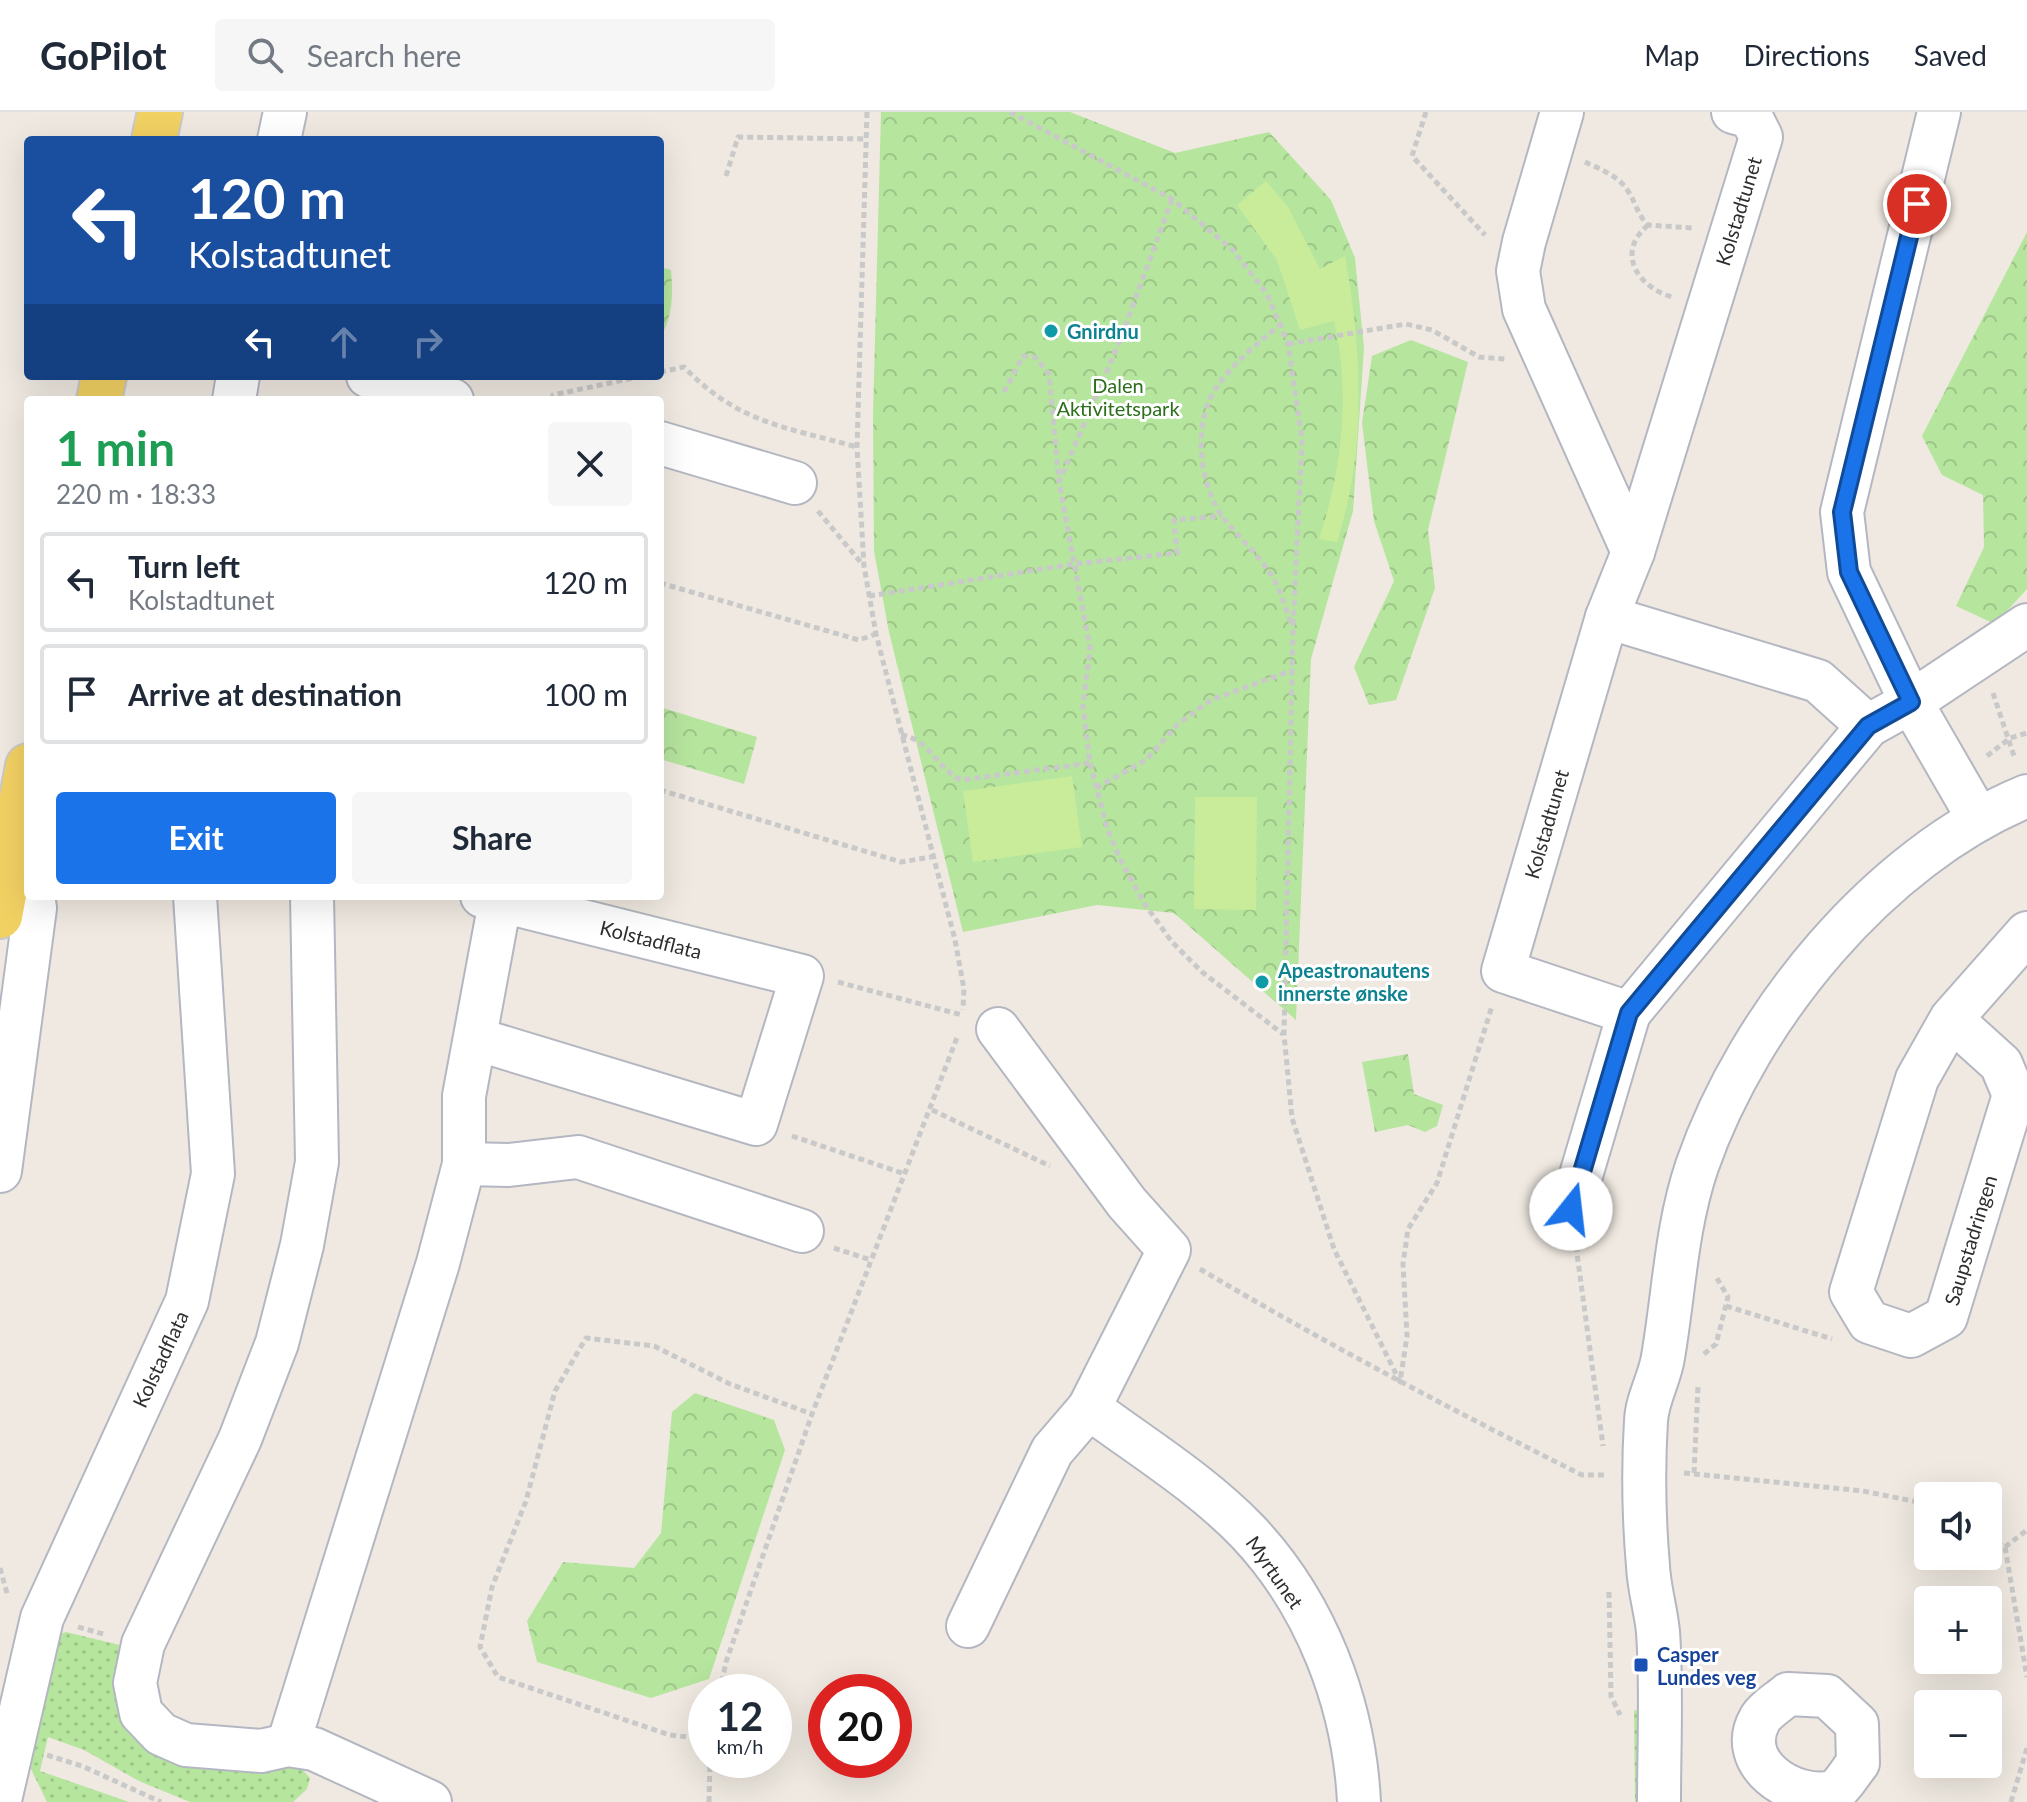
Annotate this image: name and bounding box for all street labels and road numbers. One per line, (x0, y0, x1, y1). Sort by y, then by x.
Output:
street label: Kolstadtunet (1710, 154, 1766, 268)
street label: Kolstadtunet (1519, 767, 1573, 881)
street label: Kolstadflata (598, 915, 704, 963)
street label: Saupstadringen (1939, 1172, 2001, 1308)
street label: Kolstadflata (127, 1307, 193, 1411)
street label: Myrtunet (1241, 1531, 1309, 1613)

